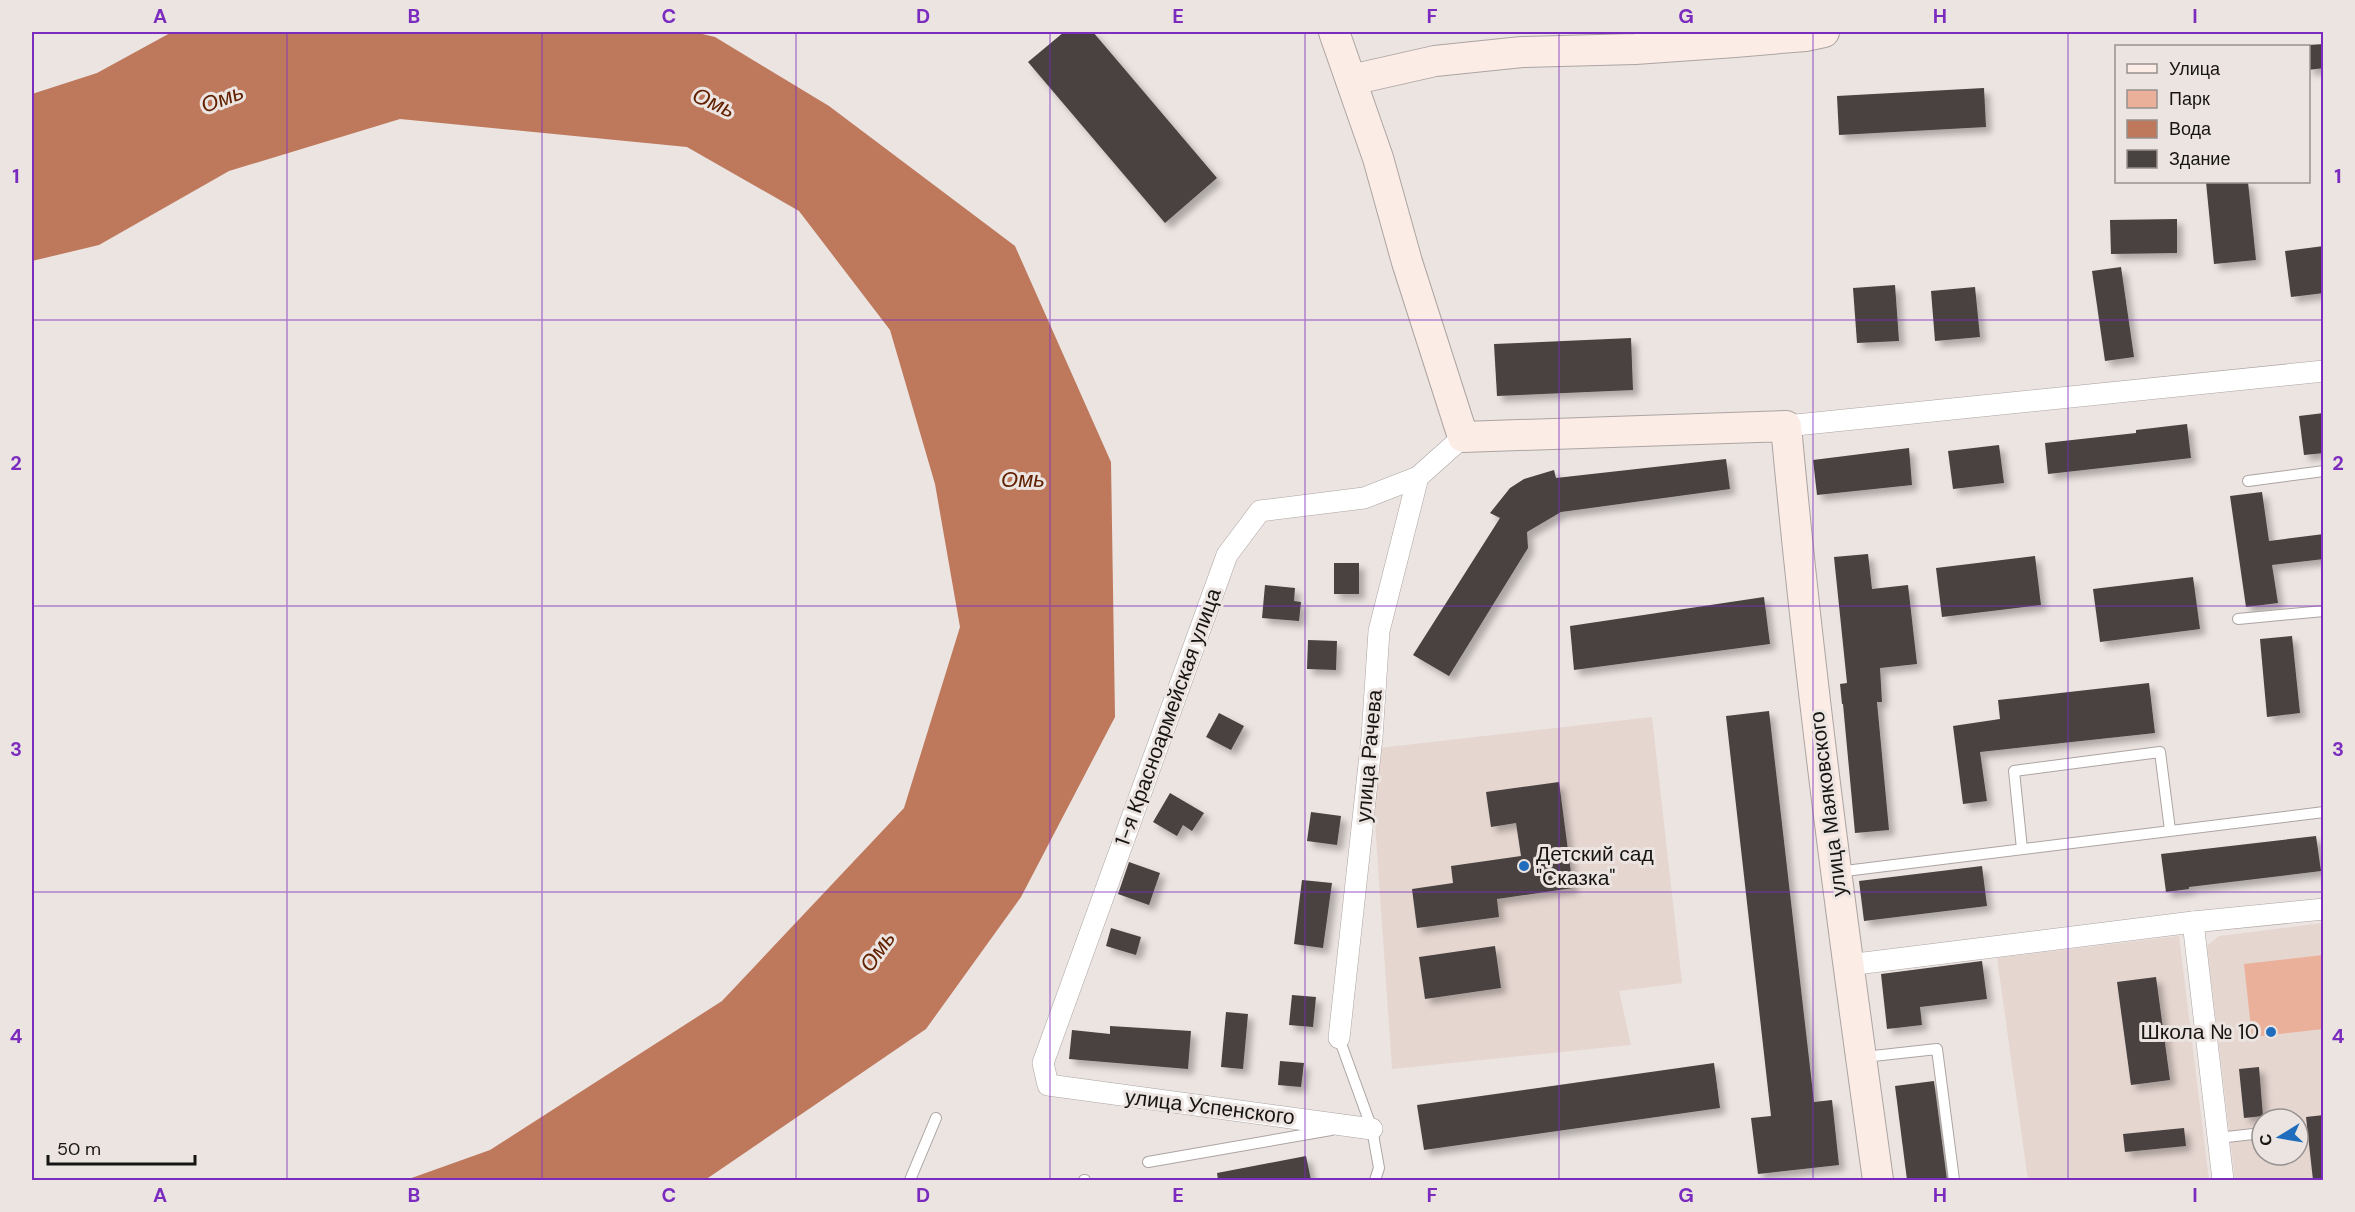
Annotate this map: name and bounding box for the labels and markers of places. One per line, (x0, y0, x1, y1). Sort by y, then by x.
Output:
place label: Детский сад "Сказка" (1536, 840, 1654, 892)
marker: Детский сад "Сказка" (1517, 859, 1531, 873)
place label: Школа № 10 (2141, 1018, 2259, 1046)
marker: Школа № 10 (2264, 1025, 2278, 1039)

